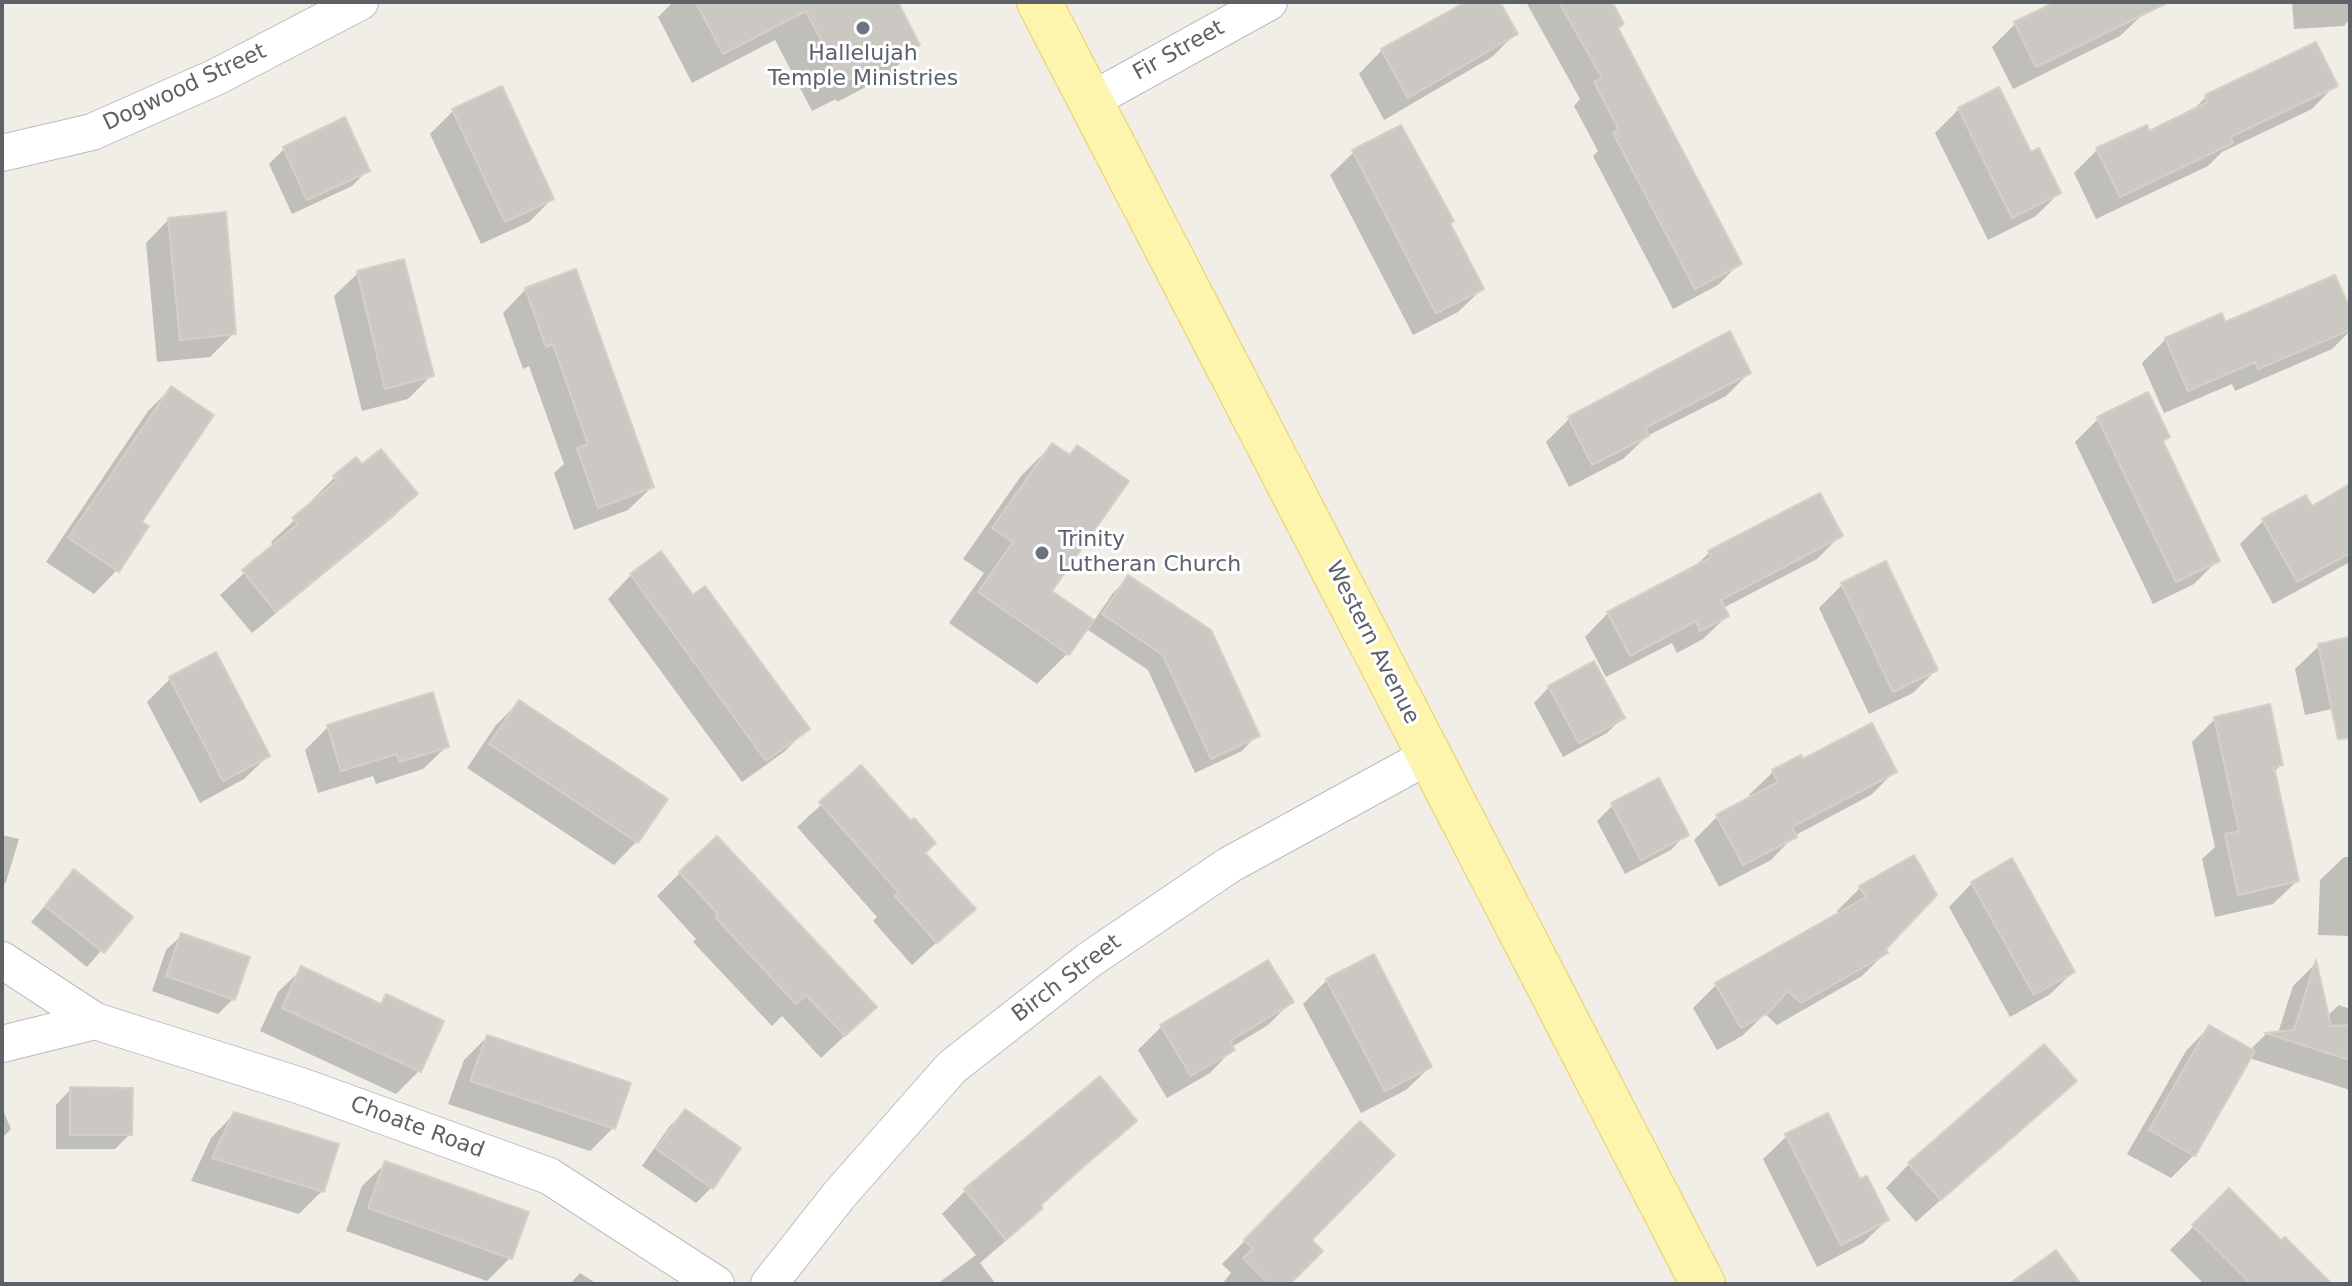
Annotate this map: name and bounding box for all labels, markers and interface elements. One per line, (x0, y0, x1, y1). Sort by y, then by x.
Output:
street label: Fir Street (1129, 15, 1229, 87)
marker: Hallelujah Temple Ministries (854, 19, 872, 37)
street label: Dogwood Street (99, 39, 271, 137)
place label: Hallelujah Temple Ministries (768, 41, 958, 92)
place label: Trinity Lutheran Church (1058, 527, 1241, 578)
marker: Trinity Lutheran Church (1033, 544, 1051, 562)
street label: Western Avenue (1320, 557, 1424, 729)
street label: Birch Street (1007, 929, 1127, 1029)
street label: Choate Road (346, 1092, 488, 1164)

